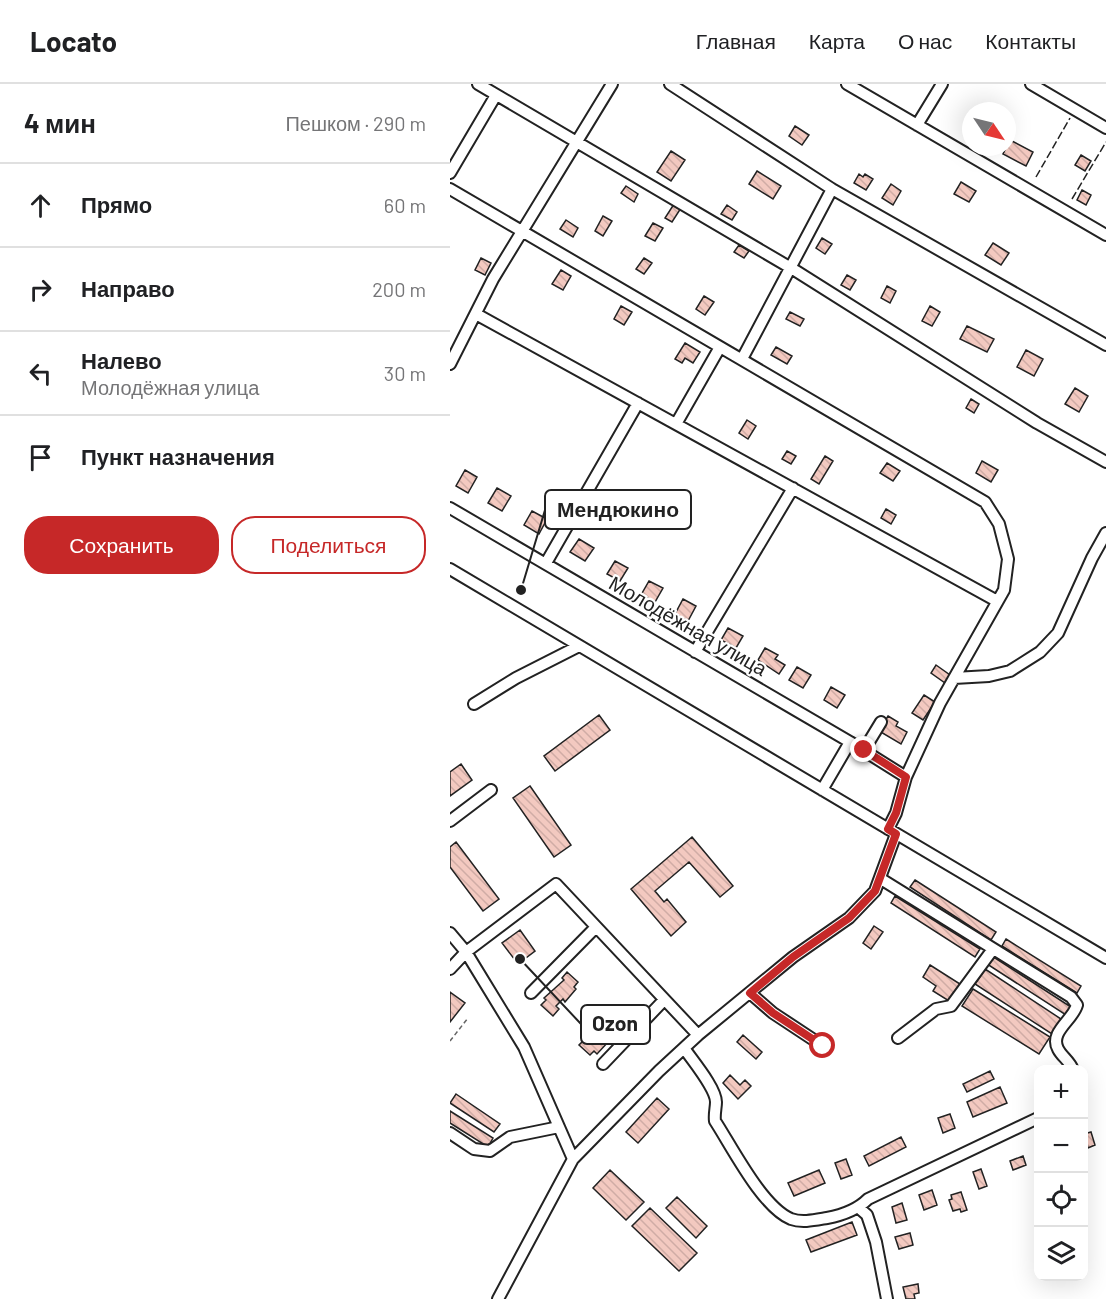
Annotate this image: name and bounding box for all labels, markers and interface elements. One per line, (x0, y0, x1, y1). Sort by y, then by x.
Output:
text: Locato (30, 24, 117, 58)
text: Главная (696, 28, 776, 53)
text: Карта (809, 28, 865, 53)
text: О нас (898, 28, 952, 53)
text: Контакты (985, 28, 1076, 53)
north arrow (962, 102, 1016, 156)
text: 4 мин (24, 107, 96, 138)
text: Пешком · 290 m (285, 111, 426, 135)
icon: ahead (24, 189, 57, 222)
text: Прямо (81, 191, 152, 217)
text: 60 m (384, 193, 426, 217)
icon: right (24, 273, 57, 306)
text: Направо (81, 275, 175, 301)
text: 200 m (372, 277, 426, 301)
text: Налево (81, 347, 162, 373)
icon: left (24, 357, 57, 390)
text: 30 m (384, 361, 426, 385)
text: Молодёжная улица (81, 375, 259, 399)
icon: arrive (24, 441, 57, 474)
text: Пункт назначения (81, 443, 275, 469)
callout: Мендюкино (545, 490, 691, 529)
text: Мендюкино (557, 496, 679, 521)
button: Сохранить (24, 516, 219, 574)
button: Поделиться (231, 516, 426, 574)
street label: Молодёжная улица (605, 570, 772, 681)
route end (850, 736, 876, 762)
callout: Ozon (581, 1005, 650, 1044)
text: Ozon (592, 1010, 638, 1035)
route start (809, 1032, 835, 1058)
map controls (1034, 1065, 1088, 1281)
button: + (1034, 1065, 1088, 1119)
button: − (1034, 1119, 1088, 1173)
button: locate (1034, 1173, 1088, 1227)
button: layers (1034, 1227, 1088, 1281)

